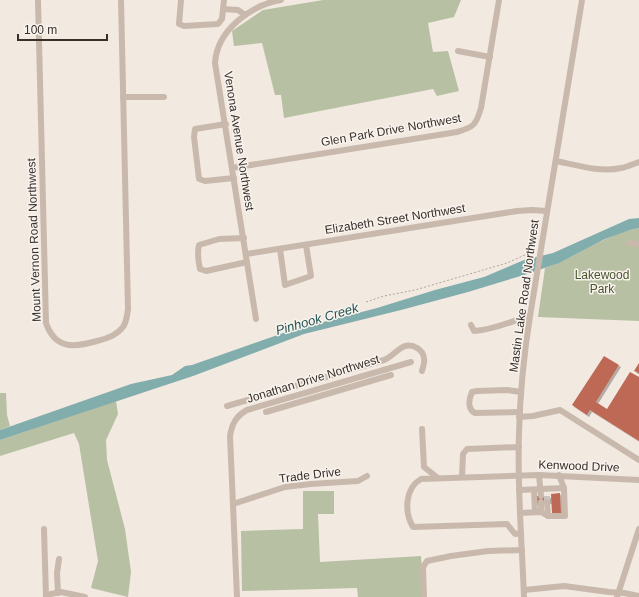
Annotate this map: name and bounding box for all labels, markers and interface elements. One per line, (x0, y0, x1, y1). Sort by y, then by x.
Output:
scale bar (18, 16, 107, 42)
text: 100 m (24, 23, 57, 37)
street label: Venona Avenue Northwest (221, 70, 257, 212)
street label: Glen Park Drive Northwest (320, 111, 463, 149)
street label: Mount Vernon Road Northwest (24, 157, 44, 322)
street label: Elizabeth Street Northwest (324, 201, 467, 237)
street label: Mastin Lake Road Northwest (506, 218, 542, 373)
park label: Lakewood Park (575, 268, 629, 296)
water label: Pinhook Creek (274, 300, 361, 338)
street label: Jonathan Drive Northwest (245, 352, 382, 406)
street label: Kenwood Drive (538, 458, 620, 474)
street label: Trade Drive (278, 464, 342, 486)

